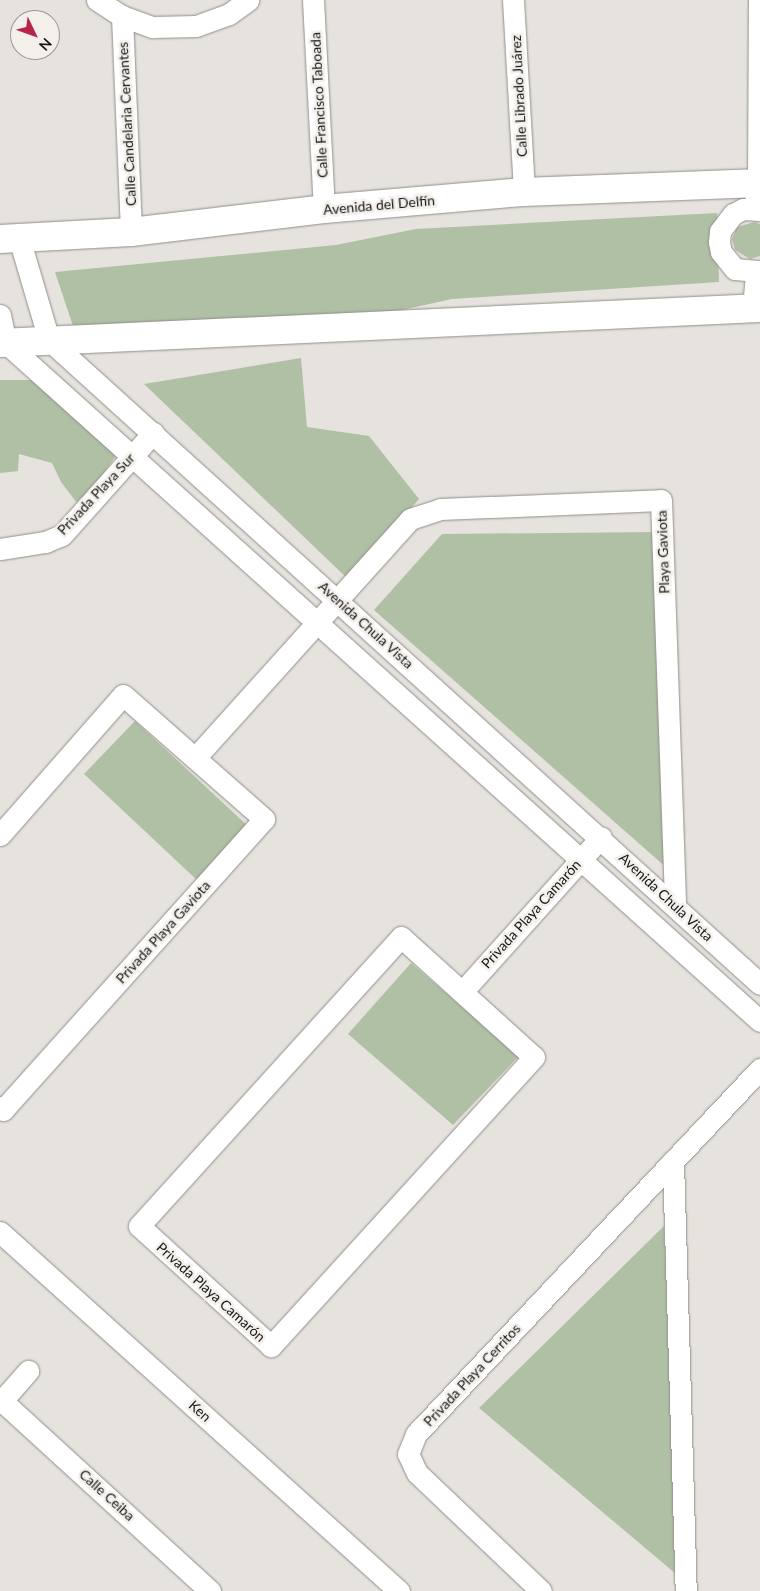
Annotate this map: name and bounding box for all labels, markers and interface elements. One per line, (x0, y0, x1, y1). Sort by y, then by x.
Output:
north arrow (10, 10, 60, 60)
street label: Calle Francisco Taboada (307, 32, 331, 178)
street label: Calle Librado Juárez (507, 34, 531, 158)
text: N (36, 35, 56, 54)
street label: Calle Candelaria Cervantes (114, 41, 140, 207)
street label: Avenida del Delfín (322, 192, 436, 218)
street label: Privada Playa Sur (54, 450, 138, 538)
street label: Playa Gaviota (653, 510, 673, 594)
street label: Avenida Chula Vista (315, 578, 417, 672)
street label: Avenida Chula Vista (615, 849, 717, 945)
street label: Privada Playa Camarón (478, 856, 584, 972)
street label: Privada Playa Gaviota (112, 877, 214, 987)
street label: Privada Playa Camarón (153, 1239, 269, 1345)
street label: Privada Playa Cerritos (420, 1320, 524, 1430)
street label: Ken (185, 1397, 215, 1425)
street label: Calle Ceiba (76, 1466, 138, 1524)

